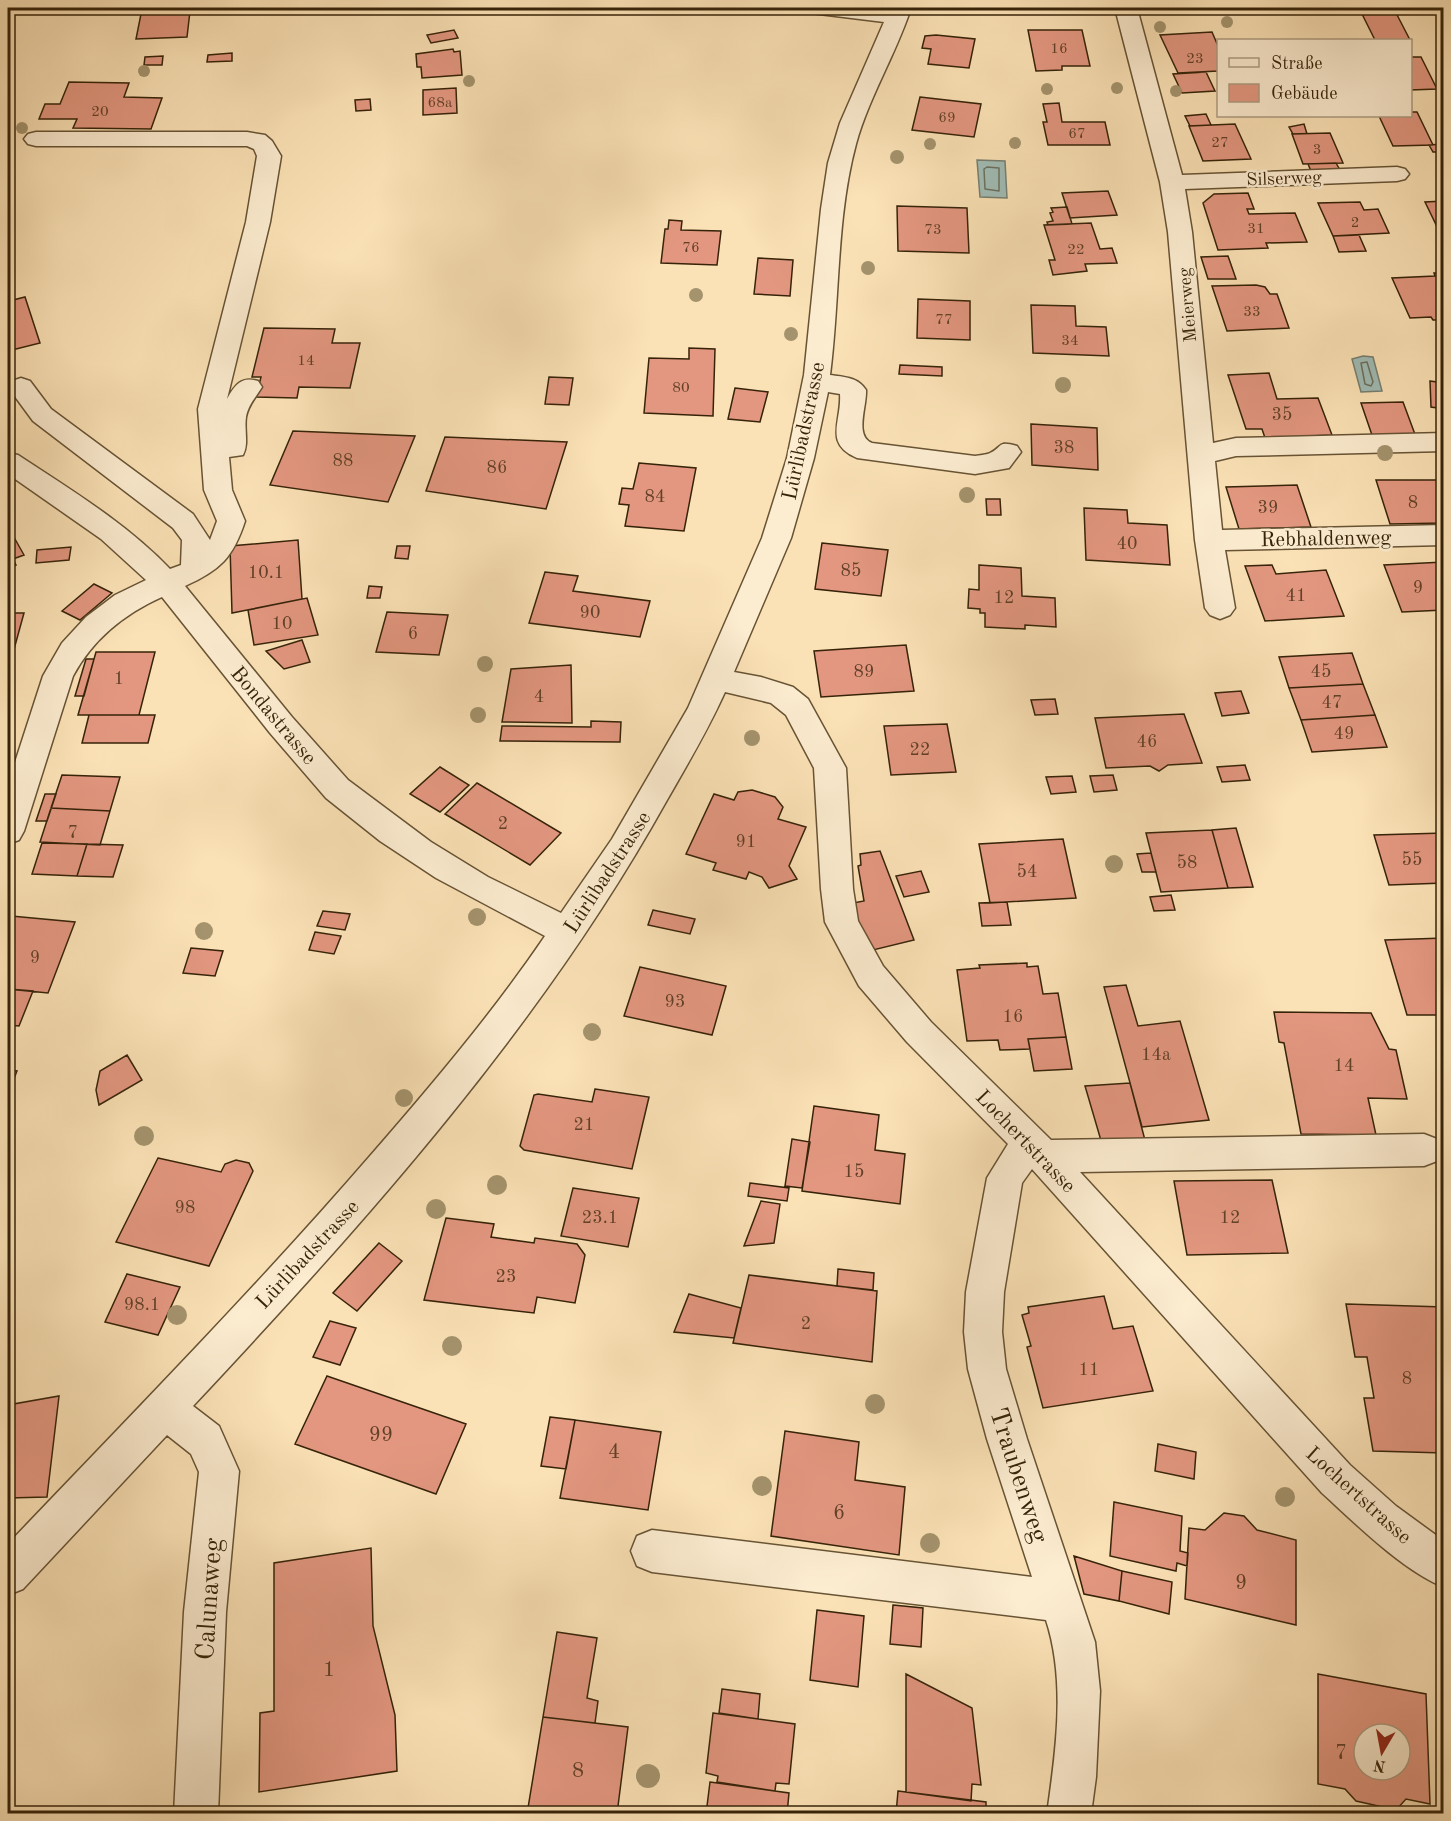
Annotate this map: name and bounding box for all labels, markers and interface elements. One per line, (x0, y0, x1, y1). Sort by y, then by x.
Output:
legend (1217, 39, 1412, 117)
house number: 16 (1050, 42, 1068, 57)
house number: 23 (1186, 52, 1204, 67)
text: Straße (1271, 55, 1322, 73)
text: Gebäude (1271, 85, 1338, 103)
house number: 68a (428, 96, 453, 111)
house number: 20 (91, 105, 109, 120)
house number: 69 (938, 111, 956, 126)
house number: 67 (1068, 127, 1086, 142)
house number: 27 (1211, 136, 1229, 151)
house number: 3 (1313, 143, 1321, 158)
street label: Silserweg (1246, 169, 1322, 189)
house number: 2 (1351, 216, 1359, 231)
house number: 31 (1247, 222, 1265, 237)
house number: 73 (924, 223, 942, 238)
house number: 76 (682, 241, 700, 256)
house number: 22 (1067, 243, 1085, 258)
street label: Meierweg (1176, 267, 1200, 343)
house number: 33 (1243, 305, 1261, 320)
house number: 77 (935, 313, 953, 328)
house number: 34 (1061, 334, 1079, 349)
house number: 14 (297, 354, 315, 369)
street label: Lürlibadstrasse (780, 360, 829, 502)
house number: 80 (672, 381, 690, 396)
house number: 35 (1272, 406, 1292, 424)
house number: 38 (1054, 439, 1074, 457)
house number: 88 (333, 452, 353, 470)
house number: 86 (487, 459, 507, 477)
house number: 84 (645, 488, 665, 506)
house number: 8 (1408, 494, 1418, 512)
house number: 39 (1258, 499, 1278, 517)
street label: Rebhaldenweg (1260, 528, 1392, 551)
house number: 40 (1117, 535, 1137, 553)
house number: 85 (841, 562, 861, 580)
house number: 10.1 (248, 564, 284, 582)
house number: 9 (1413, 579, 1423, 597)
house number: 41 (1286, 587, 1306, 605)
house number: 12 (994, 589, 1014, 607)
house number: 90 (580, 604, 600, 622)
house number: 10 (272, 615, 292, 633)
house number: 6 (408, 625, 418, 643)
street label: Bondastrasse (226, 663, 320, 769)
house number: 89 (854, 663, 874, 681)
house number: 45 (1311, 663, 1331, 681)
house number: 1 (114, 670, 124, 688)
house number: 4 (534, 688, 544, 706)
house number: 47 (1322, 694, 1342, 712)
house number: 49 (1334, 725, 1354, 743)
house number: 46 (1137, 733, 1157, 751)
house number: 22 (910, 741, 930, 759)
street label: Lürlibadstrasse (561, 808, 655, 938)
house number: 2 (498, 815, 508, 833)
house number: 7 (68, 824, 78, 842)
house number: 91 (736, 833, 756, 851)
house number: 55 (1402, 851, 1422, 869)
house number: 58 (1177, 854, 1197, 872)
house number: 54 (1017, 863, 1037, 881)
house number: 9 (30, 949, 40, 967)
house number: 93 (665, 993, 685, 1011)
house number: 16 (1003, 1008, 1023, 1026)
house number: 14a (1141, 1046, 1171, 1064)
house number: 14 (1334, 1057, 1354, 1075)
street label: Lochertstrasse (971, 1087, 1079, 1198)
house number: 21 (574, 1116, 594, 1134)
house number: 15 (844, 1163, 864, 1181)
street label: Lürlibadstrasse (252, 1196, 364, 1314)
house number: 98 (175, 1199, 195, 1217)
house number: 23.1 (582, 1209, 618, 1227)
house number: 12 (1220, 1209, 1240, 1227)
house number: 23 (496, 1268, 516, 1286)
house number: 98.1 (124, 1296, 160, 1314)
house number: 2 (801, 1315, 811, 1333)
house number: 11 (1079, 1361, 1099, 1379)
house number: 8 (1402, 1370, 1412, 1388)
street label: Traubenweg (984, 1405, 1052, 1546)
house number: 99 (369, 1425, 393, 1446)
house number: 4 (608, 1442, 620, 1463)
street label: Lochertstrasse (1301, 1443, 1415, 1549)
house number: 6 (833, 1503, 845, 1524)
street label: Calunaweg (193, 1537, 227, 1661)
house number: 9 (1235, 1573, 1247, 1594)
house number: 1 (323, 1660, 335, 1681)
north arrow (1352, 1722, 1412, 1782)
house number: 7 (1335, 1743, 1347, 1764)
text: N (1372, 1756, 1387, 1774)
house number: 8 (572, 1761, 584, 1782)

